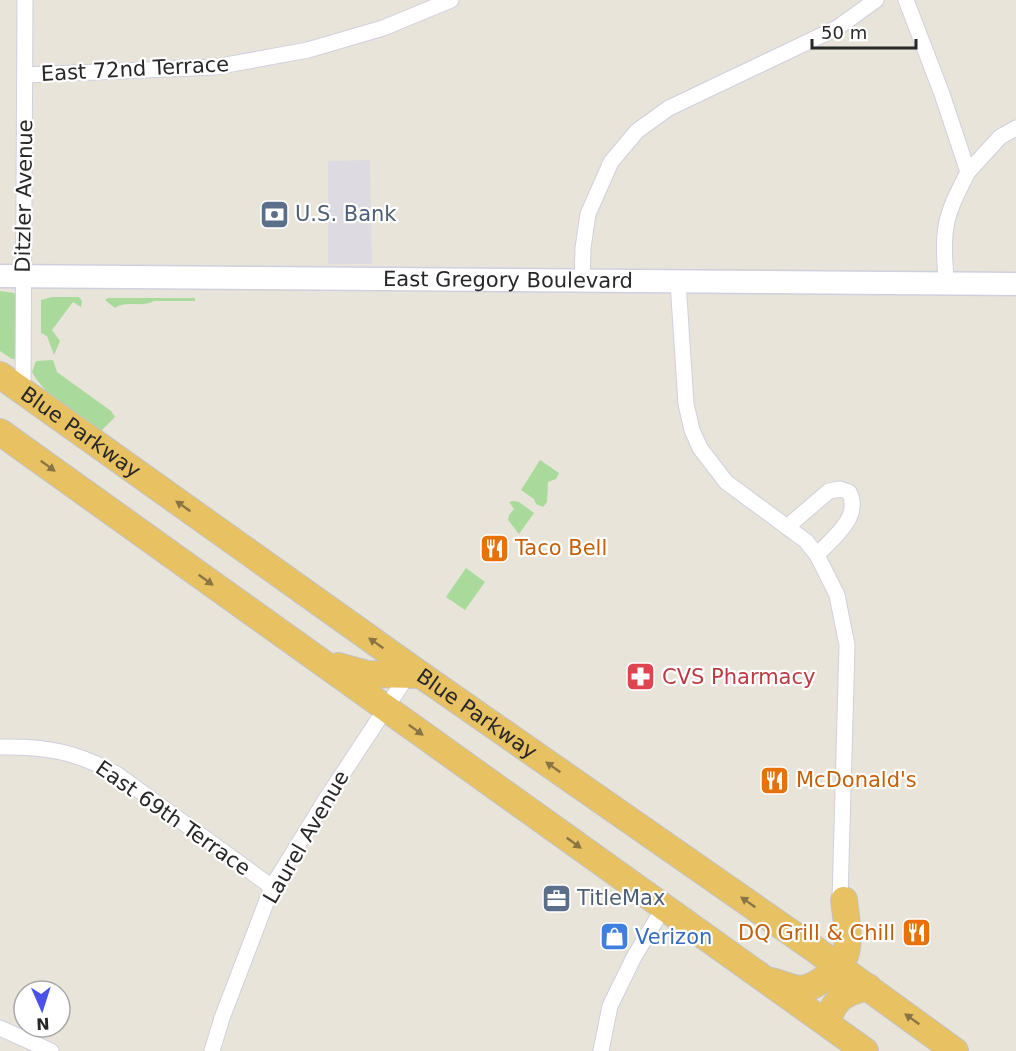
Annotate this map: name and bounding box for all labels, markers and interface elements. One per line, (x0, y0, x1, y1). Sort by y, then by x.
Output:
scale bar (812, 12, 916, 50)
text: 50 m (821, 22, 867, 43)
street label: East 72nd Terrace (40, 52, 230, 86)
street label: Ditzler Avenue (11, 119, 37, 273)
bank icon: U.S. Bank (258, 198, 290, 230)
place label: U.S. Bank (295, 202, 397, 226)
street label: East Gregory Boulevard (383, 267, 633, 293)
street label: Blue Parkway (16, 382, 145, 483)
one-way arrow (39, 460, 55, 472)
one-way arrow (175, 500, 191, 512)
restaurant icon: Taco Bell (478, 532, 510, 564)
place label: Taco Bell (514, 536, 607, 560)
one-way arrow (199, 573, 214, 585)
one-way arrow (368, 638, 384, 649)
pharmacy icon: CVS Pharmacy (625, 661, 657, 693)
street label: Blue Parkway (412, 664, 542, 764)
place label: CVS Pharmacy (662, 665, 815, 689)
one-way arrow (408, 723, 423, 735)
street label: East 69th Terrace (91, 756, 255, 880)
one-way arrow (545, 762, 561, 773)
restaurant icon: McDonald's (759, 764, 791, 796)
street label: Laurel Avenue (258, 766, 354, 908)
place label: McDonald's (796, 768, 917, 792)
one-way arrow (566, 837, 582, 849)
office icon: TitleMax (540, 882, 572, 914)
place label: TitleMax (576, 886, 665, 910)
one-way arrow (740, 896, 756, 908)
restaurant icon: DQ Grill & Chill (900, 917, 932, 949)
shop icon: Verizon (598, 921, 630, 953)
place label: DQ Grill & Chill (738, 921, 895, 945)
place label: Verizon (635, 925, 712, 949)
north arrow (12, 979, 72, 1039)
one-way arrow (904, 1013, 920, 1025)
text: N (36, 1014, 50, 1033)

